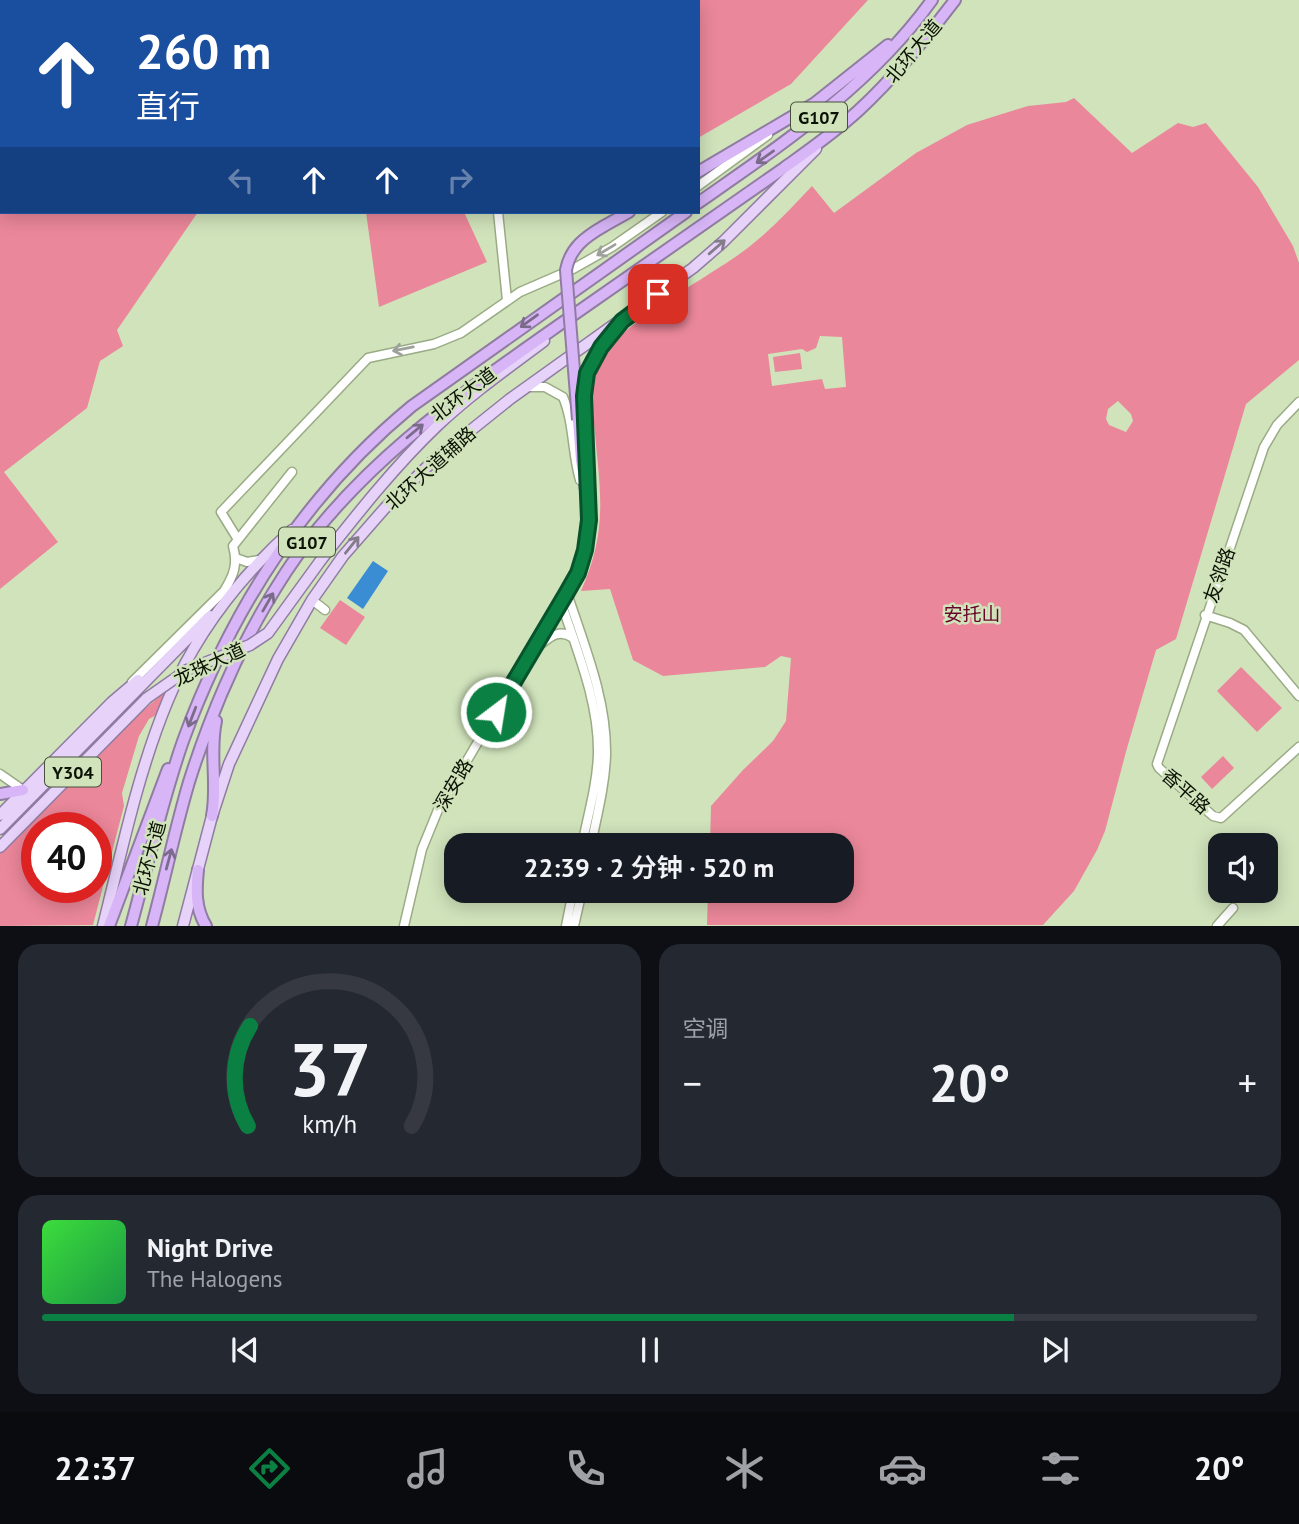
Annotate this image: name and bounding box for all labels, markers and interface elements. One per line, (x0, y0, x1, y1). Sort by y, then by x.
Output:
street label: 北环大道 (879, 14, 947, 88)
text: 260 m (136, 19, 271, 83)
icon: ahead (21, 28, 112, 119)
text: 直行 (136, 85, 200, 127)
road number: G107 (791, 103, 847, 132)
one-way arrow (756, 149, 775, 164)
icon: left (222, 161, 260, 199)
icon: ahead (295, 161, 333, 199)
icon: ahead (368, 161, 406, 199)
icon: right (441, 161, 479, 199)
one-way arrow (708, 239, 726, 255)
one-way arrow (596, 244, 616, 258)
pin (628, 264, 688, 324)
icon: arrive (639, 275, 677, 313)
one-way arrow (520, 314, 539, 328)
one-way arrow (392, 343, 415, 357)
street label: 北环大道 (425, 362, 501, 426)
street label: 北环大道辅路 (380, 421, 480, 515)
one-way arrow (406, 423, 424, 438)
road number: G107 (279, 528, 335, 556)
one-way arrow (344, 537, 360, 555)
street label: 友邻路 (1198, 544, 1240, 606)
one-way arrow (261, 593, 275, 613)
park label: 安托山 (943, 602, 1001, 626)
street label: 龙珠大道 (169, 637, 249, 691)
position arrow (459, 675, 533, 749)
one-way arrow (185, 706, 198, 728)
street label: 深安路 (428, 754, 478, 816)
road number: Y304 (45, 758, 101, 786)
street label: 香平路 (1157, 763, 1215, 819)
speed limit sign: 40 (21, 812, 112, 903)
street label: 北环大道 (128, 818, 170, 898)
map controls (1208, 833, 1278, 903)
button: sound (1208, 833, 1278, 903)
one-way arrow (163, 849, 176, 871)
text: 22:39 · 2 分钟 · 520 m (524, 851, 774, 884)
text: 空调 (683, 1014, 729, 1043)
text: 37 (288, 1023, 371, 1117)
text: 20° (929, 1049, 1011, 1116)
text: − (683, 1058, 702, 1107)
text: + (1238, 1058, 1257, 1107)
text: km/h (302, 1108, 357, 1140)
text: Night Drive (147, 1231, 273, 1264)
text: The Halogens (147, 1264, 282, 1293)
icon: previous (226, 1331, 264, 1369)
icon: pause (631, 1331, 669, 1369)
icon: next (1036, 1331, 1074, 1369)
icon: directions (245, 1444, 294, 1493)
icon: music (403, 1444, 452, 1493)
icon: phone (561, 1444, 610, 1493)
icon: climate (720, 1444, 769, 1493)
icon: car (878, 1444, 927, 1493)
icon: filters (1036, 1444, 1085, 1493)
text: 22:37 (55, 1447, 136, 1489)
text: 20° (1194, 1447, 1244, 1489)

